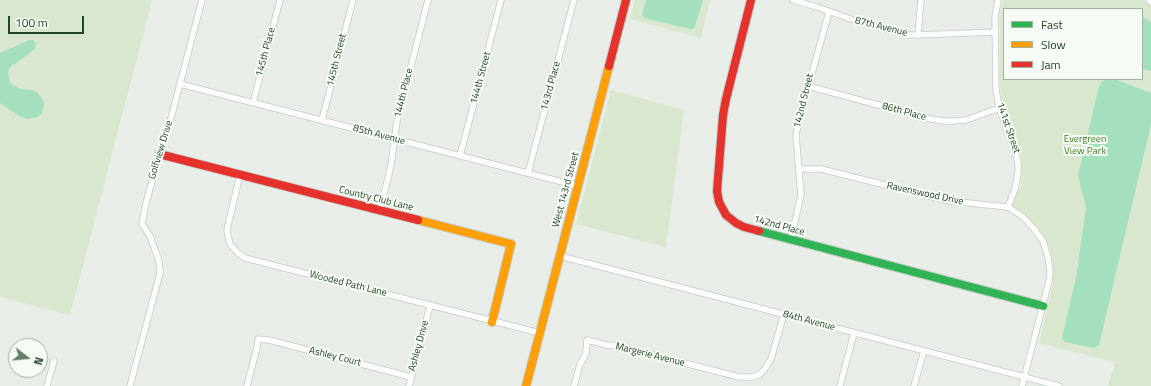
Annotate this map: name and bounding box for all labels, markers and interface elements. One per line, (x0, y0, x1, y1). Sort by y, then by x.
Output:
scale bar (10, 8, 86, 34)
legend (1003, 8, 1143, 80)
text: 100 m (15, 13, 48, 32)
street label: 87th Avenue (854, 15, 908, 39)
text: Fast (1041, 15, 1063, 34)
street label: 145th Place (254, 26, 278, 78)
street label: 145th Street (325, 33, 349, 87)
text: Slow (1041, 35, 1066, 54)
street label: 144th Street (468, 51, 494, 105)
text: Jam (1041, 55, 1061, 74)
street label: 143rd Place (539, 60, 563, 112)
street label: 144th Place (392, 67, 416, 119)
street label: 142nd Street (791, 73, 817, 129)
street label: 86th Place (881, 100, 927, 124)
street label: 141st Street (994, 101, 1022, 155)
street label: Golfview Drive (146, 119, 176, 181)
street label: 85th Avenue (352, 122, 406, 148)
park label: Evergreen View Park (1064, 134, 1106, 158)
street label: West 143rd Street (550, 151, 582, 229)
street label: Ravenswood Drive (885, 180, 965, 208)
street label: Country Club Lane (338, 184, 414, 214)
street label: 142nd Place (752, 213, 806, 239)
street label: Wooded Path Lane (308, 269, 388, 299)
street label: 84th Avenue (782, 308, 836, 334)
street label: Ashley Drive (406, 319, 432, 373)
north arrow (8, 338, 48, 378)
street label: Margerie Avenue (614, 341, 686, 369)
street label: Ashley Court (308, 345, 362, 369)
text: N (30, 355, 47, 367)

